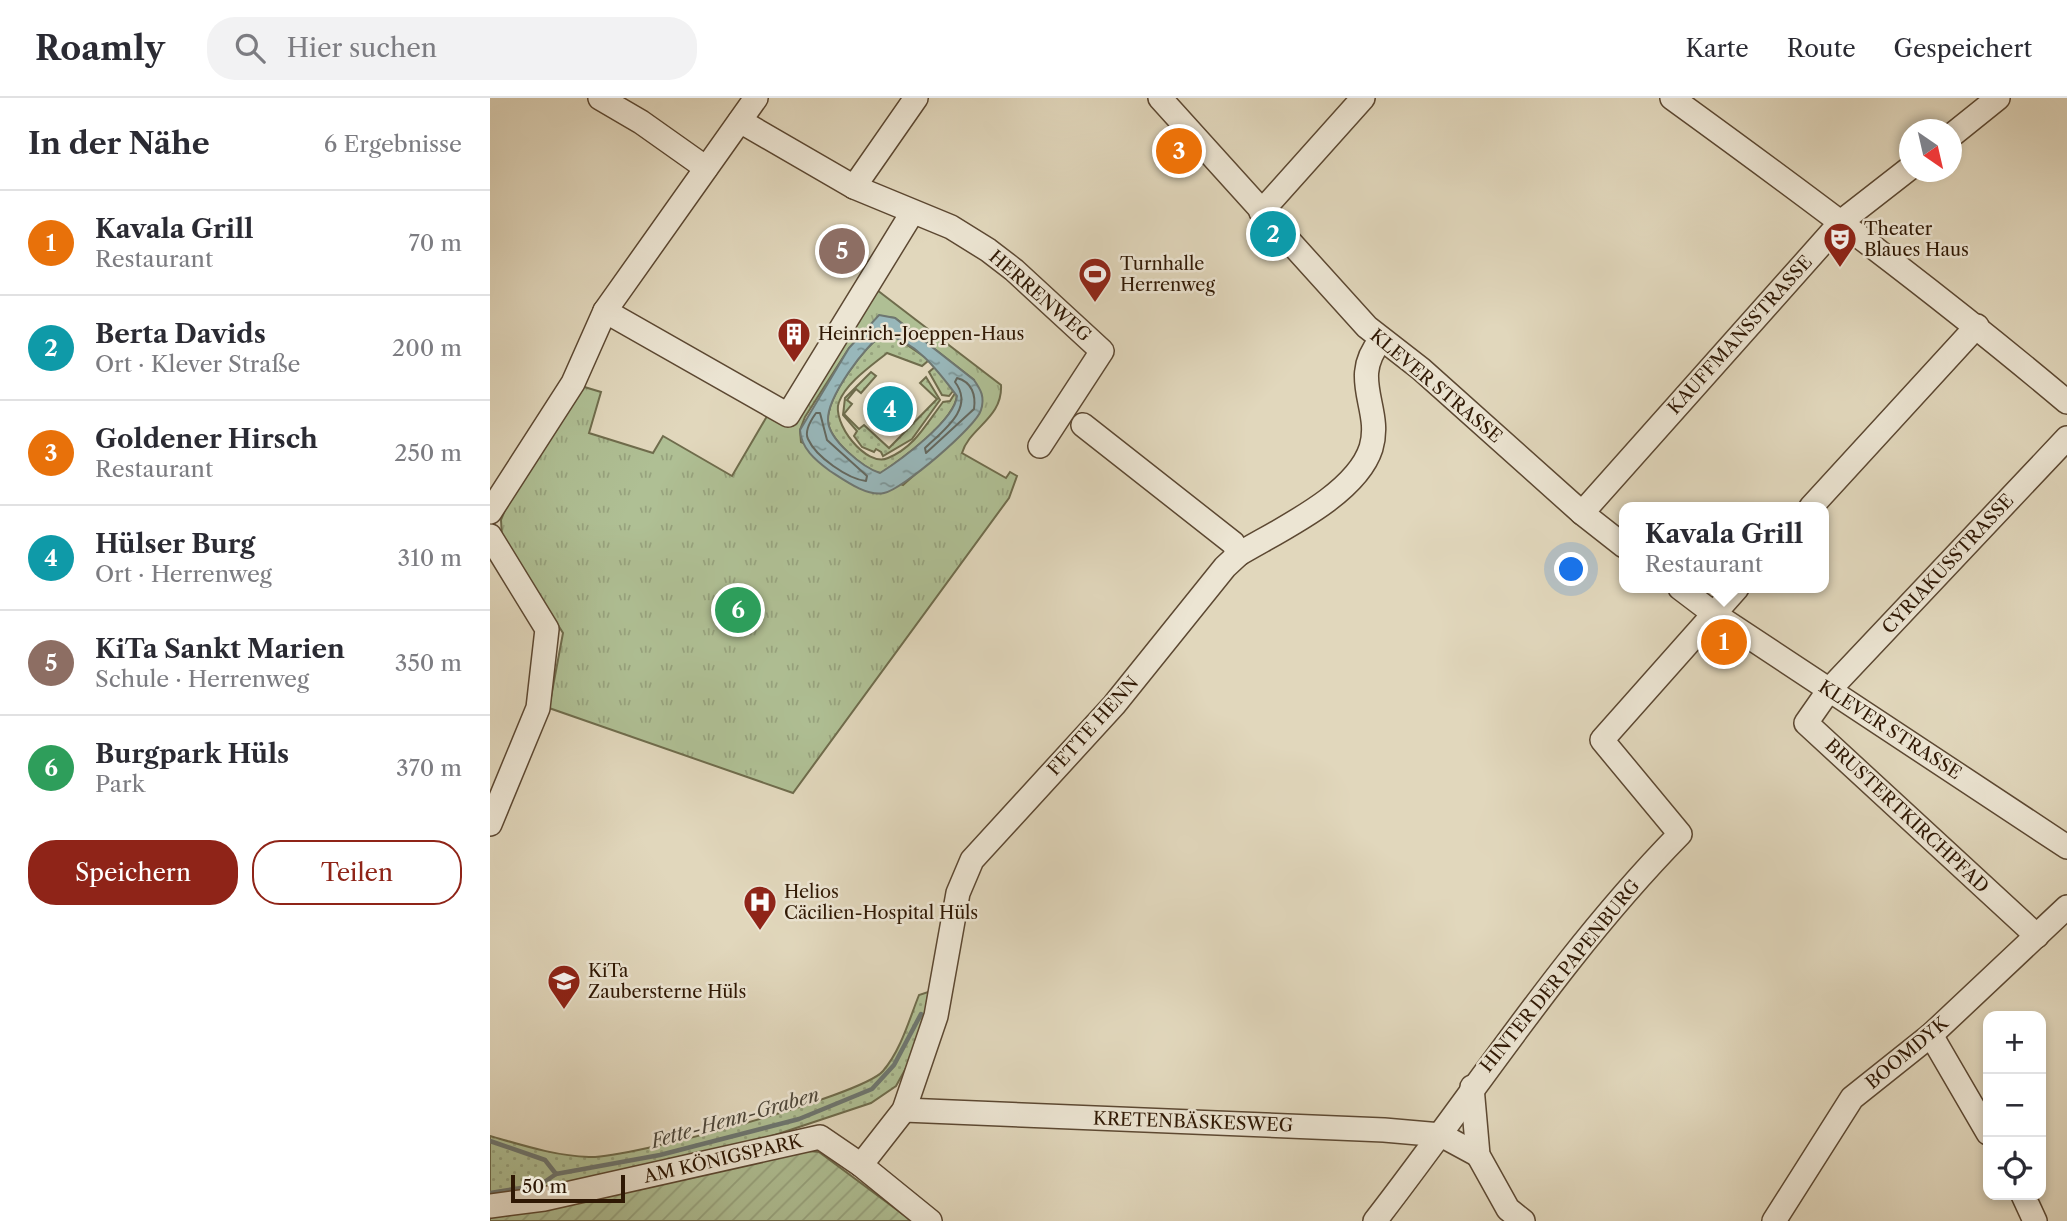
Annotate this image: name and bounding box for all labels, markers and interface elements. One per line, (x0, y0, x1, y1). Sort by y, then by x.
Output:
search box (207, 17, 697, 80)
text: Roamly (35, 28, 165, 69)
icon: search (231, 29, 269, 67)
text: Hier suchen (287, 32, 437, 64)
text: Karte (1685, 34, 1749, 63)
text: Route (1787, 34, 1856, 63)
text: Gespeichert (1894, 34, 2032, 63)
north arrow (1899, 119, 1962, 182)
text: In der Nähe (28, 125, 210, 162)
pin: 3 (1156, 125, 1202, 177)
text: 6 Ergebnisse (324, 130, 462, 158)
pin: 2 (1250, 208, 1296, 260)
text: Kavala Grill (95, 213, 253, 245)
place label: Theater Blaues Haus (1864, 218, 1969, 261)
theatre icon: Theater Blaues Haus (1821, 220, 1859, 269)
pin: 5 (819, 225, 865, 277)
text: 1 (46, 229, 56, 257)
text: 70 m (409, 229, 462, 257)
text: Restaurant (95, 245, 213, 273)
street label: HERRENWEG (984, 246, 1096, 347)
street label: KAUFFMANSSTRASSE (1663, 251, 1817, 419)
place label: Turnhalle Herrenweg (1120, 253, 1215, 296)
sports icon: Turnhalle Herrenweg (1076, 255, 1114, 304)
building icon: Heinrich-Joeppen-Haus (775, 315, 813, 364)
text: Berta Davids (95, 318, 266, 350)
place label: Heinrich-Joeppen-Haus (818, 323, 1024, 345)
street label: KLEVER STRASSE (1366, 324, 1506, 448)
text: 2 (44, 334, 58, 362)
text: 200 m (392, 334, 462, 362)
text: Ort · Klever Straße (95, 350, 300, 378)
pin: 4 (867, 383, 913, 435)
text: Goldener Hirsch (95, 423, 318, 455)
text: 3 (45, 439, 58, 467)
text: 250 m (394, 439, 462, 467)
text: Restaurant (95, 455, 213, 483)
street label: CYRIAKUSSTRASSE (1878, 490, 2018, 638)
popup (1619, 502, 1829, 593)
text: Kavala Grill (1645, 518, 1803, 550)
text: Hülser Burg (95, 528, 255, 560)
text: 4 (44, 544, 58, 572)
text: 310 m (398, 544, 462, 572)
text: Restaurant (1645, 550, 1763, 578)
your location (1554, 552, 1588, 586)
text: Ort · Herrenweg (95, 560, 272, 588)
pin: 6 (715, 584, 761, 636)
pin: 1 (1701, 616, 1747, 668)
text: KiTa Sankt Marien (95, 633, 345, 665)
text: 5 (45, 649, 57, 677)
text: 350 m (395, 649, 462, 677)
text: Schule · Herrenweg (95, 665, 309, 693)
street label: FETTE HENN (1043, 672, 1143, 780)
street label: KLEVER STRASSE (1815, 676, 1965, 784)
street label: BRUSTERTKIRCHPFAD (1821, 734, 1993, 898)
text: Burgpark Hüls (95, 738, 289, 770)
text: 6 (44, 754, 58, 782)
text: 370 m (396, 754, 462, 782)
text: Park (95, 770, 145, 798)
button: Speichern (28, 840, 238, 905)
button: Teilen (252, 840, 462, 905)
street label: HINTER DER PAPENBURG (1476, 875, 1645, 1077)
place label: Helios Cäcilien-Hospital Hüls (784, 881, 978, 924)
hospital icon: Helios Cäcilien-Hospital Hüls (741, 883, 779, 932)
place label: KiTa Zaubersterne Hüls (588, 960, 746, 1003)
school or university icon: KiTa Zaubersterne Hüls (545, 962, 583, 1011)
street label: BOOMDYK (1861, 1011, 1954, 1094)
map controls (1983, 1011, 2046, 1200)
button: + (1983, 1011, 2046, 1074)
button: − (1983, 1074, 2046, 1137)
water label: Fette-Henn-Graben (646, 1083, 822, 1154)
street label: KRETENBÄSKESWEG (1092, 1107, 1294, 1137)
street label: AM KÖNIGSPARK (640, 1129, 805, 1188)
button: locate (1983, 1137, 2046, 1200)
scale bar (511, 1172, 625, 1204)
text: 50 m (522, 1175, 567, 1198)

